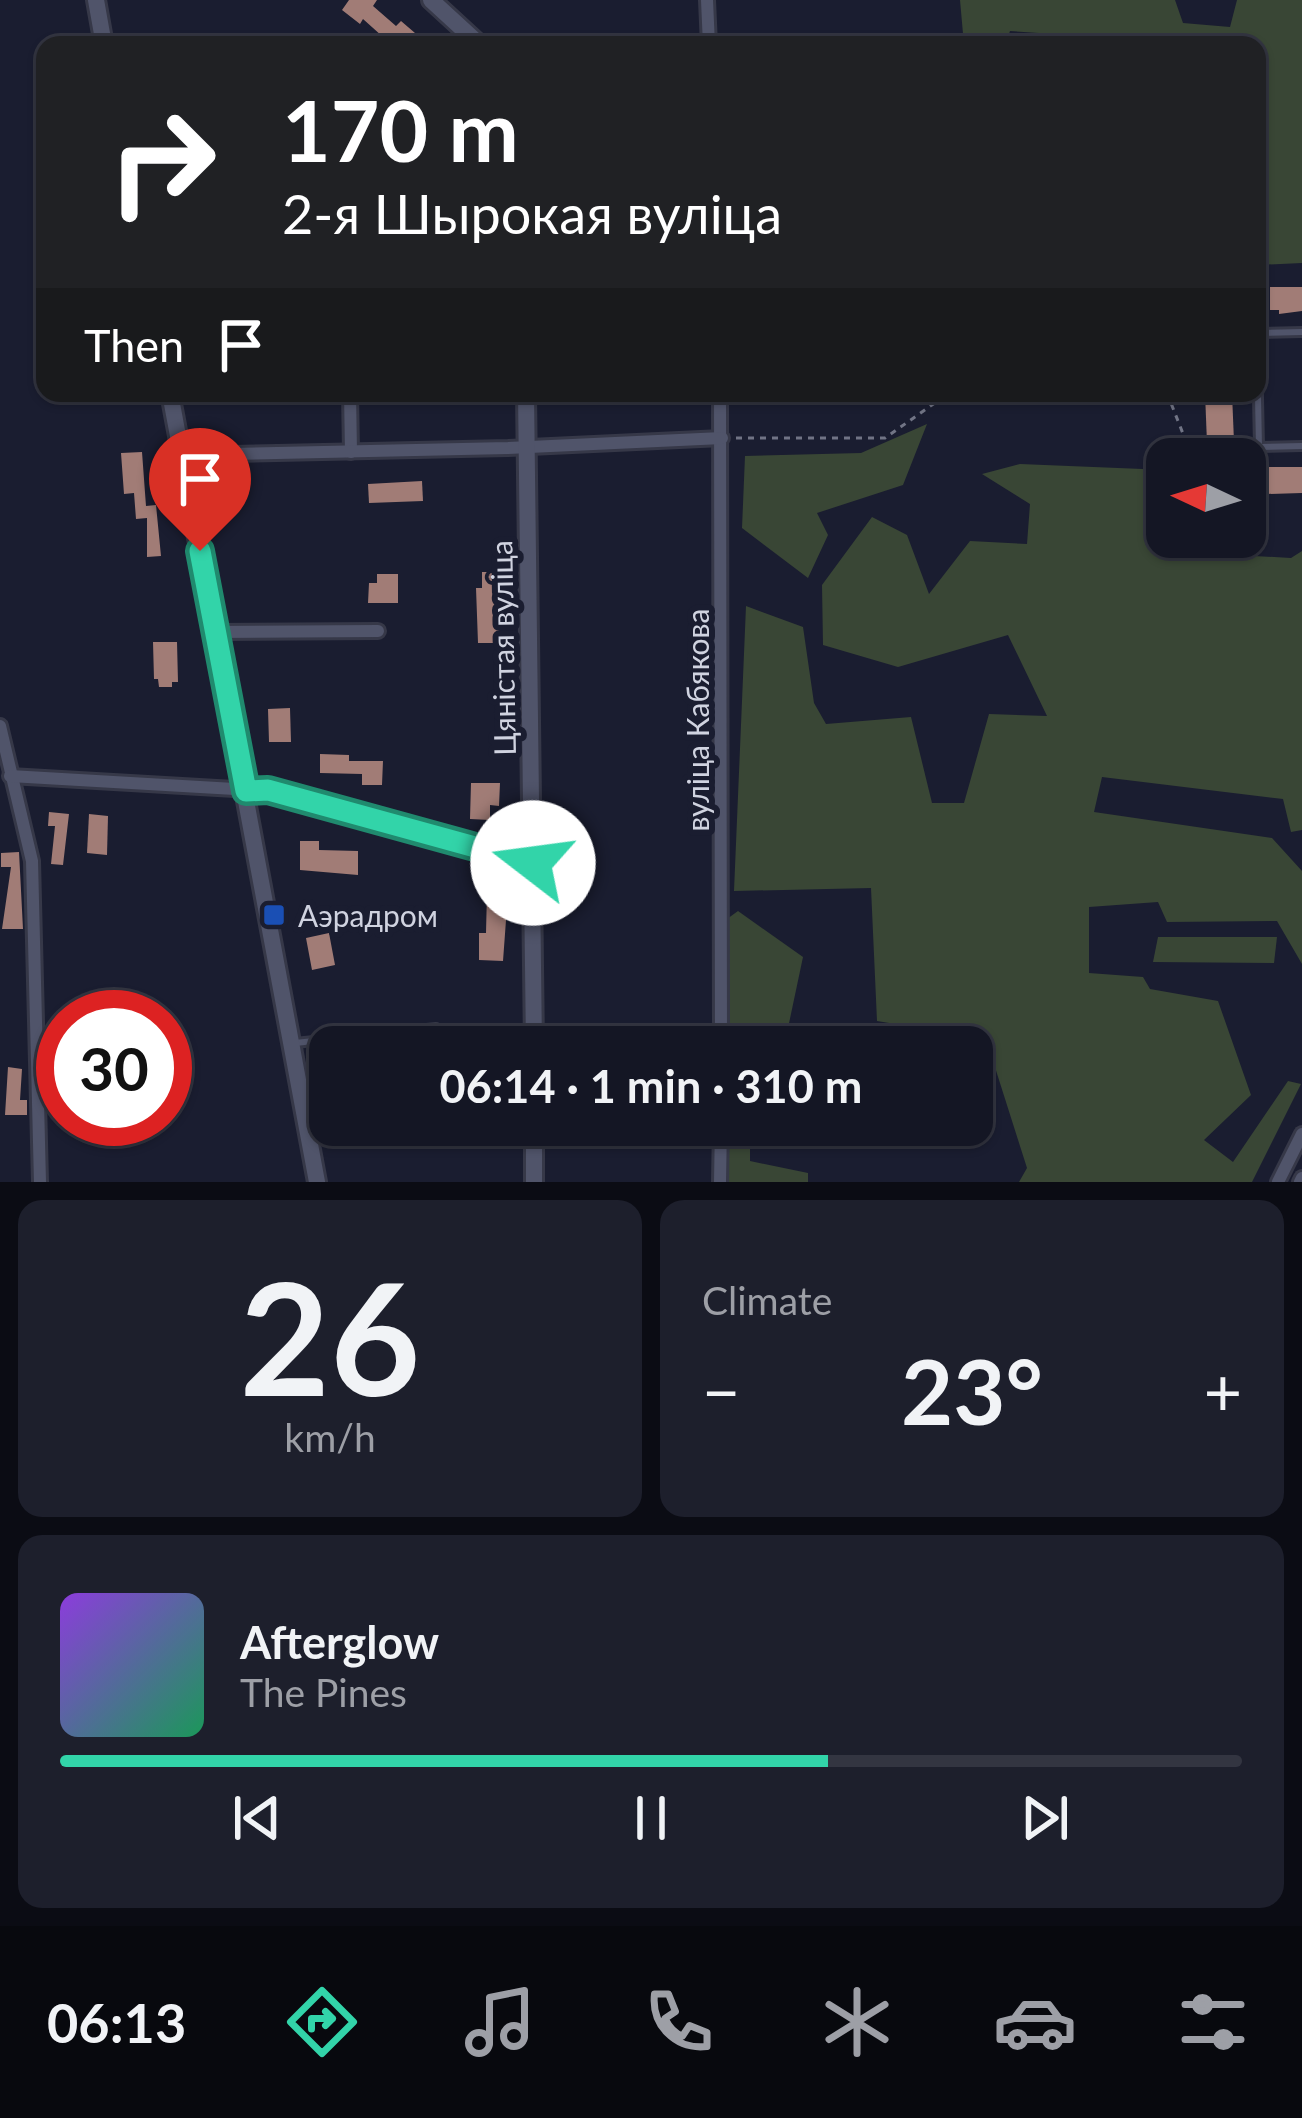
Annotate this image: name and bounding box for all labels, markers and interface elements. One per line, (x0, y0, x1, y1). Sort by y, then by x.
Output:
text: 170 m (282, 79, 519, 180)
icon: right (84, 84, 240, 240)
text: 2-я Шырокая вуліца (282, 181, 782, 246)
icon: arrive (208, 312, 274, 378)
text: Then (84, 318, 184, 372)
pin (149, 428, 251, 551)
north arrow (1146, 438, 1266, 558)
map controls (1146, 438, 1266, 558)
icon: arrive (167, 446, 233, 512)
street label: Цяністая вуліца (482, 540, 522, 756)
street label: вуліца Кабякова (679, 609, 715, 831)
position arrow (470, 800, 596, 926)
place label: Аэрадром (298, 897, 438, 933)
marker: Аэрадром (261, 902, 287, 928)
speed limit sign: 30 (36, 990, 192, 1146)
text: 06:14 · 1 min · 310 m (440, 1059, 862, 1113)
text: 26 (240, 1242, 420, 1429)
text: Climate (702, 1277, 832, 1323)
text: 23° (901, 1336, 1043, 1444)
text: − (702, 1351, 740, 1430)
text: + (1204, 1351, 1242, 1430)
text: km/h (284, 1414, 376, 1460)
text: Afterglow (240, 1615, 439, 1669)
text: The Pines (240, 1669, 407, 1715)
icon: previous (224, 1785, 290, 1851)
icon: pause (618, 1785, 684, 1851)
icon: next (1012, 1785, 1078, 1851)
icon: directions (280, 1980, 364, 2064)
icon: music (458, 1980, 542, 2064)
icon: phone (637, 1980, 721, 2064)
icon: climate (815, 1980, 899, 2064)
icon: car (993, 1980, 1077, 2064)
icon: filters (1171, 1980, 1255, 2064)
text: 06:13 (47, 1990, 186, 2055)

